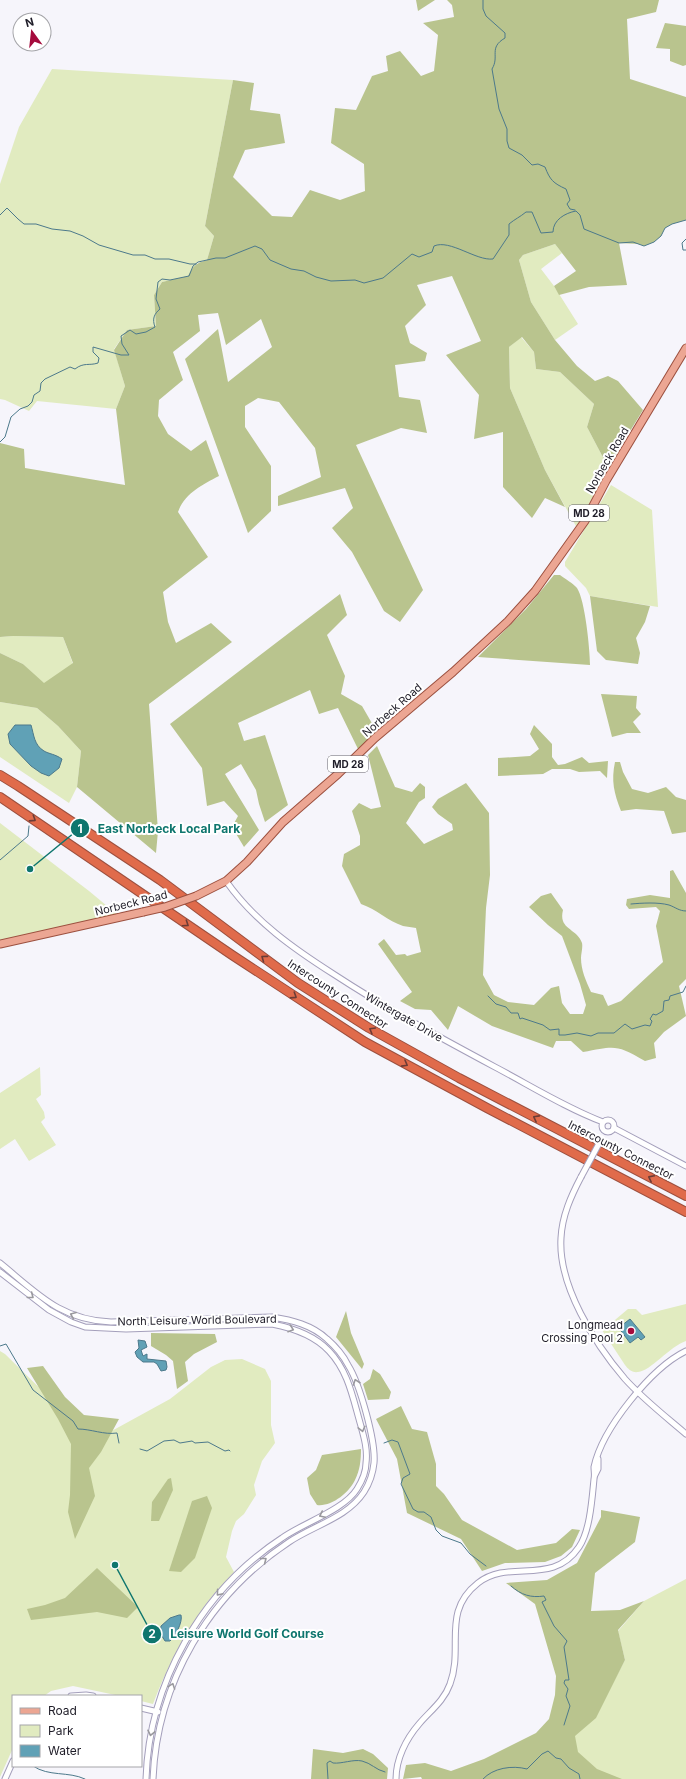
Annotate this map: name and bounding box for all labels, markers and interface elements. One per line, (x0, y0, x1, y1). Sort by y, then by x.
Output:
north arrow (12, 12, 52, 52)
text: N (24, 14, 35, 30)
street label: Norbeck Road (582, 424, 632, 496)
road number: MD 28 (569, 505, 609, 521)
street label: Norbeck Road (359, 680, 425, 740)
road number: MD 28 (328, 756, 368, 772)
one-way arrow (29, 814, 36, 822)
callout: East Norbeck Local Park (70, 816, 248, 840)
text: 1 (77, 821, 83, 836)
text: East Norbeck Local Park (98, 821, 240, 836)
street label: Norbeck Road (93, 887, 169, 919)
one-way arrow (182, 919, 189, 927)
one-way arrow (262, 956, 269, 963)
street label: Intercounty Connector (285, 956, 391, 1032)
street label: Wintergate Drive (363, 989, 445, 1045)
one-way arrow (290, 992, 297, 999)
one-way arrow (369, 1028, 376, 1035)
one-way arrow (401, 1059, 408, 1066)
one-way arrow (533, 1116, 540, 1123)
street label: Intercounty Connector (566, 1117, 676, 1183)
one-way arrow (648, 1175, 656, 1183)
one-way arrow (26, 1291, 33, 1298)
one-way arrow (69, 1312, 76, 1320)
street label: North Leisure World Boulevard (117, 1312, 277, 1328)
place label: Longmead Crossing Pool 2 (541, 1318, 623, 1345)
one-way arrow (288, 1324, 295, 1333)
marker: Longmead Crossing Pool 2 (626, 1326, 636, 1336)
one-way arrow (352, 1378, 360, 1385)
one-way arrow (357, 1426, 365, 1432)
one-way arrow (319, 1510, 326, 1518)
one-way arrow (259, 1558, 266, 1565)
one-way arrow (216, 1588, 223, 1595)
callout: Leisure World Golf Course (142, 1622, 332, 1646)
text: 2 (148, 1626, 156, 1641)
text: Leisure World Golf Course (170, 1626, 324, 1641)
one-way arrow (168, 1683, 176, 1690)
legend (12, 1695, 142, 1767)
text: Road (48, 1703, 77, 1718)
text: Park (48, 1723, 74, 1738)
one-way arrow (147, 1730, 156, 1736)
text: Water (48, 1743, 82, 1758)

